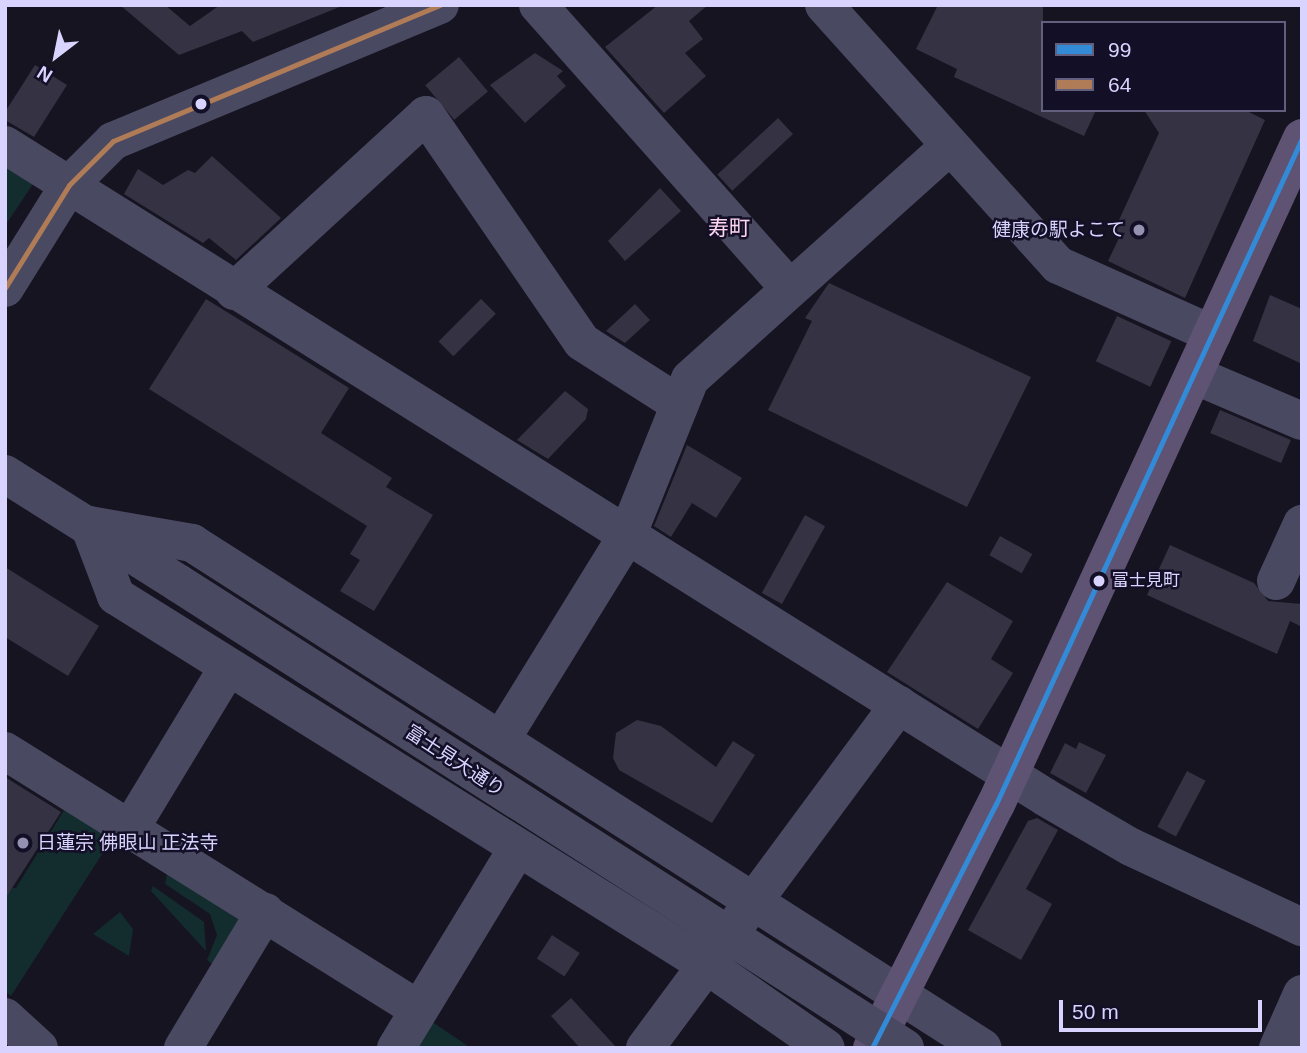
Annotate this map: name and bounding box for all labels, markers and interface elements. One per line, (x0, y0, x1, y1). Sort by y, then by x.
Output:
north arrow (21, 21, 91, 91)
legend (1041, 21, 1286, 112)
text: 99 (1108, 38, 1131, 61)
text: N (33, 62, 56, 87)
text: 64 (1108, 73, 1131, 96)
unlabelled marker (194, 97, 208, 111)
district label: 寿町 (708, 215, 750, 241)
place label: 健康の駅よこて (992, 219, 1125, 241)
marker: 健康の駅よこて (1131, 222, 1147, 238)
place label: 富士見町 (1112, 571, 1180, 591)
marker: 富士見町 (1092, 574, 1106, 588)
street label: 富士見大通り (401, 720, 509, 802)
place label: 日蓮宗 佛眼山 正法寺 (37, 832, 219, 854)
marker: 日蓮宗 佛眼山 正法寺 (15, 835, 31, 851)
scale bar (1062, 986, 1265, 1030)
text: 50 m (1072, 1000, 1119, 1023)

